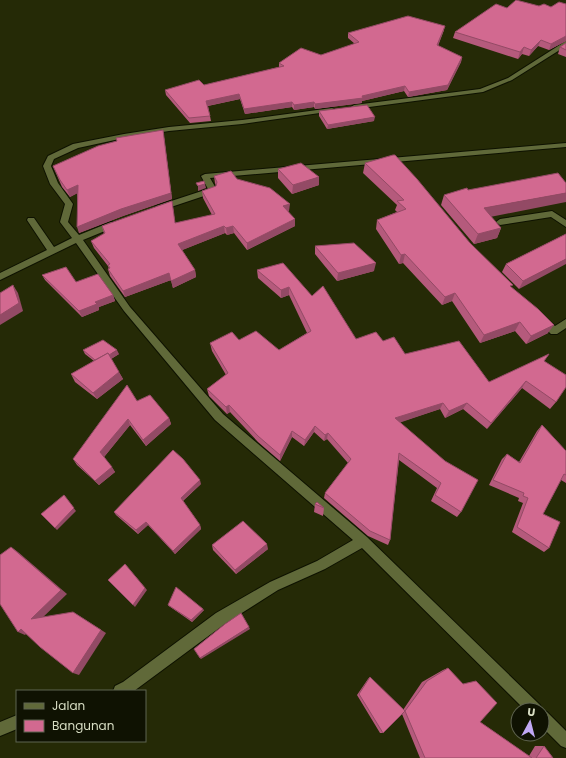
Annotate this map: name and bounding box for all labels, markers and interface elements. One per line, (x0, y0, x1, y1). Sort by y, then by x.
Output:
legend (16, 690, 146, 742)
text: Jalan (52, 697, 85, 714)
north arrow (510, 702, 550, 742)
text: U (526, 704, 536, 721)
text: Bangunan (52, 717, 114, 734)

